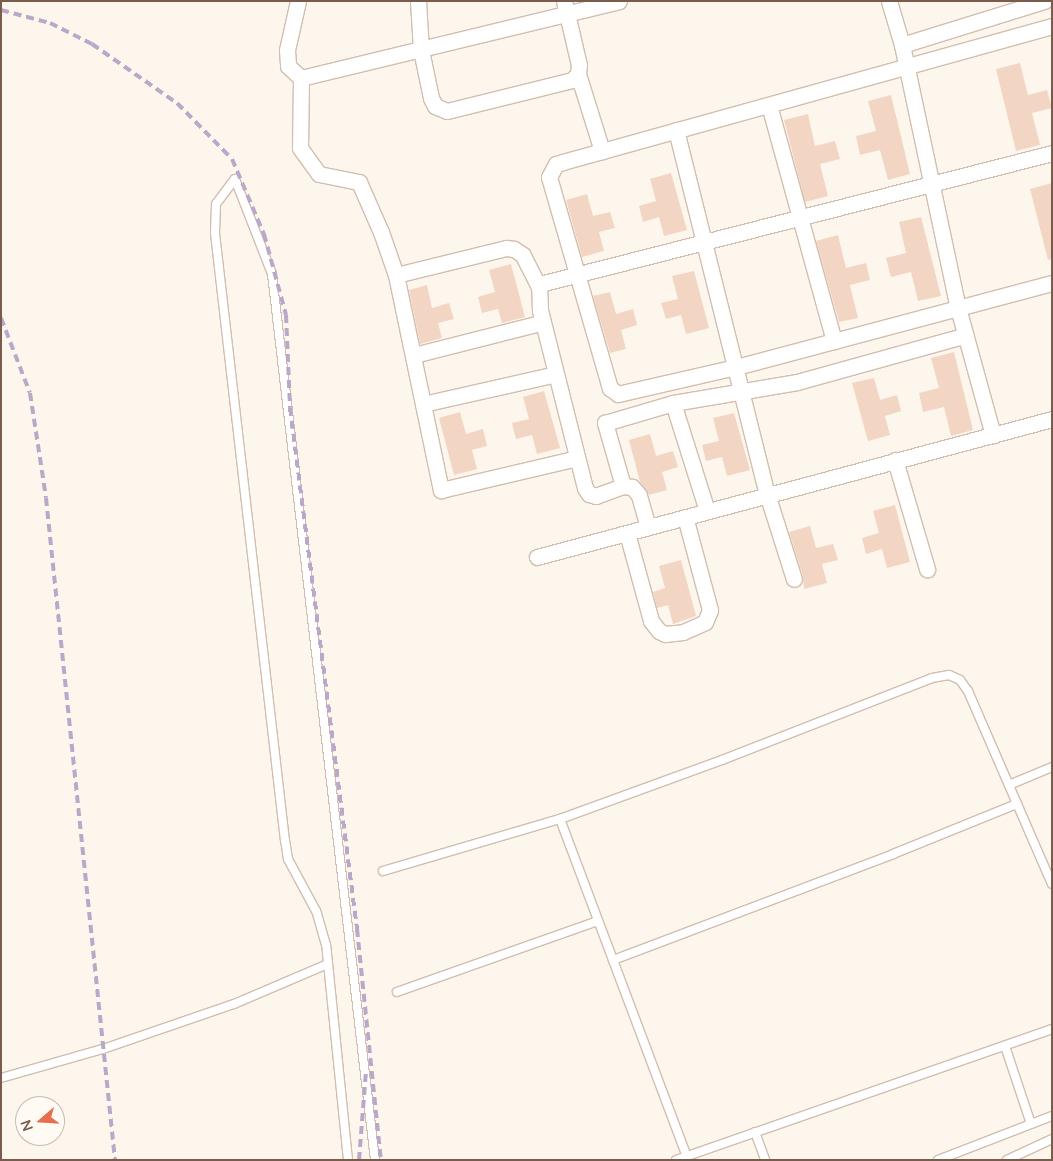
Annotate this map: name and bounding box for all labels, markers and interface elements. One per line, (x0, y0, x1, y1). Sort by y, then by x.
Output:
north arrow (15, 1096, 65, 1146)
text: N (16, 1118, 36, 1134)

